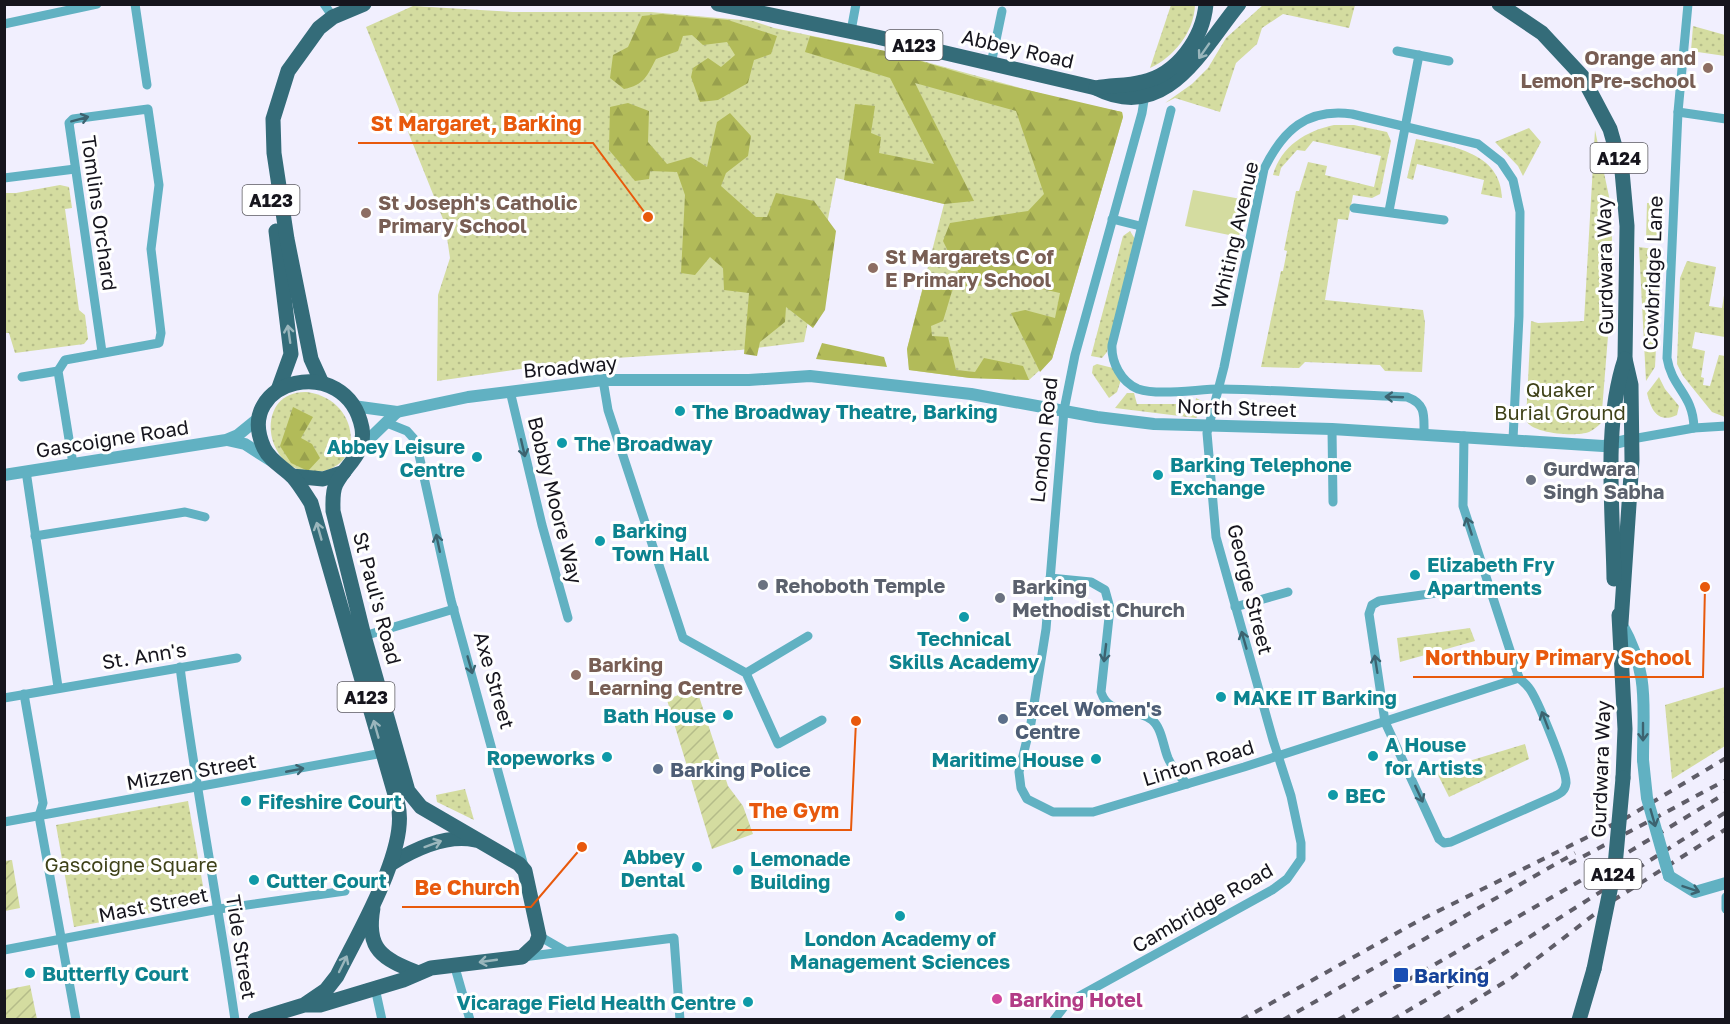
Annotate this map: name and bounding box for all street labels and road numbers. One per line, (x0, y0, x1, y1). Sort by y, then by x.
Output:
street label: Abbey Road (960, 23, 1076, 73)
road number: A123 (886, 30, 942, 60)
street label: Tomlins Orchard (77, 134, 123, 292)
road number: A124 (1590, 143, 1648, 173)
street label: Whiting Avenue (1205, 159, 1263, 311)
road number: A123 (242, 185, 300, 215)
street label: Cowbridge Lane (1637, 195, 1667, 351)
street label: Gurdwara Way (1591, 197, 1617, 335)
street label: Broadway (522, 350, 618, 382)
street label: London Road (1024, 376, 1062, 504)
street label: North Street (1177, 393, 1297, 421)
street label: Gascoigne Road (34, 414, 190, 462)
street label: Bobby Moore Way (524, 414, 588, 586)
street label: George Street (1223, 521, 1279, 657)
street label: St Paul's Road (349, 529, 407, 667)
street label: Axe Street (470, 629, 520, 731)
street label: St. Ann's (100, 637, 188, 673)
road number: A123 (338, 682, 394, 712)
street label: Gurdwara Way (1586, 700, 1614, 838)
street label: Linton Road (1139, 734, 1257, 790)
street label: Mizzen Street (124, 748, 258, 794)
street label: Cambridge Road (1127, 857, 1277, 957)
road number: A124 (1584, 859, 1642, 889)
street label: Mast Street (96, 882, 210, 926)
street label: Tide Street (222, 893, 262, 1001)

